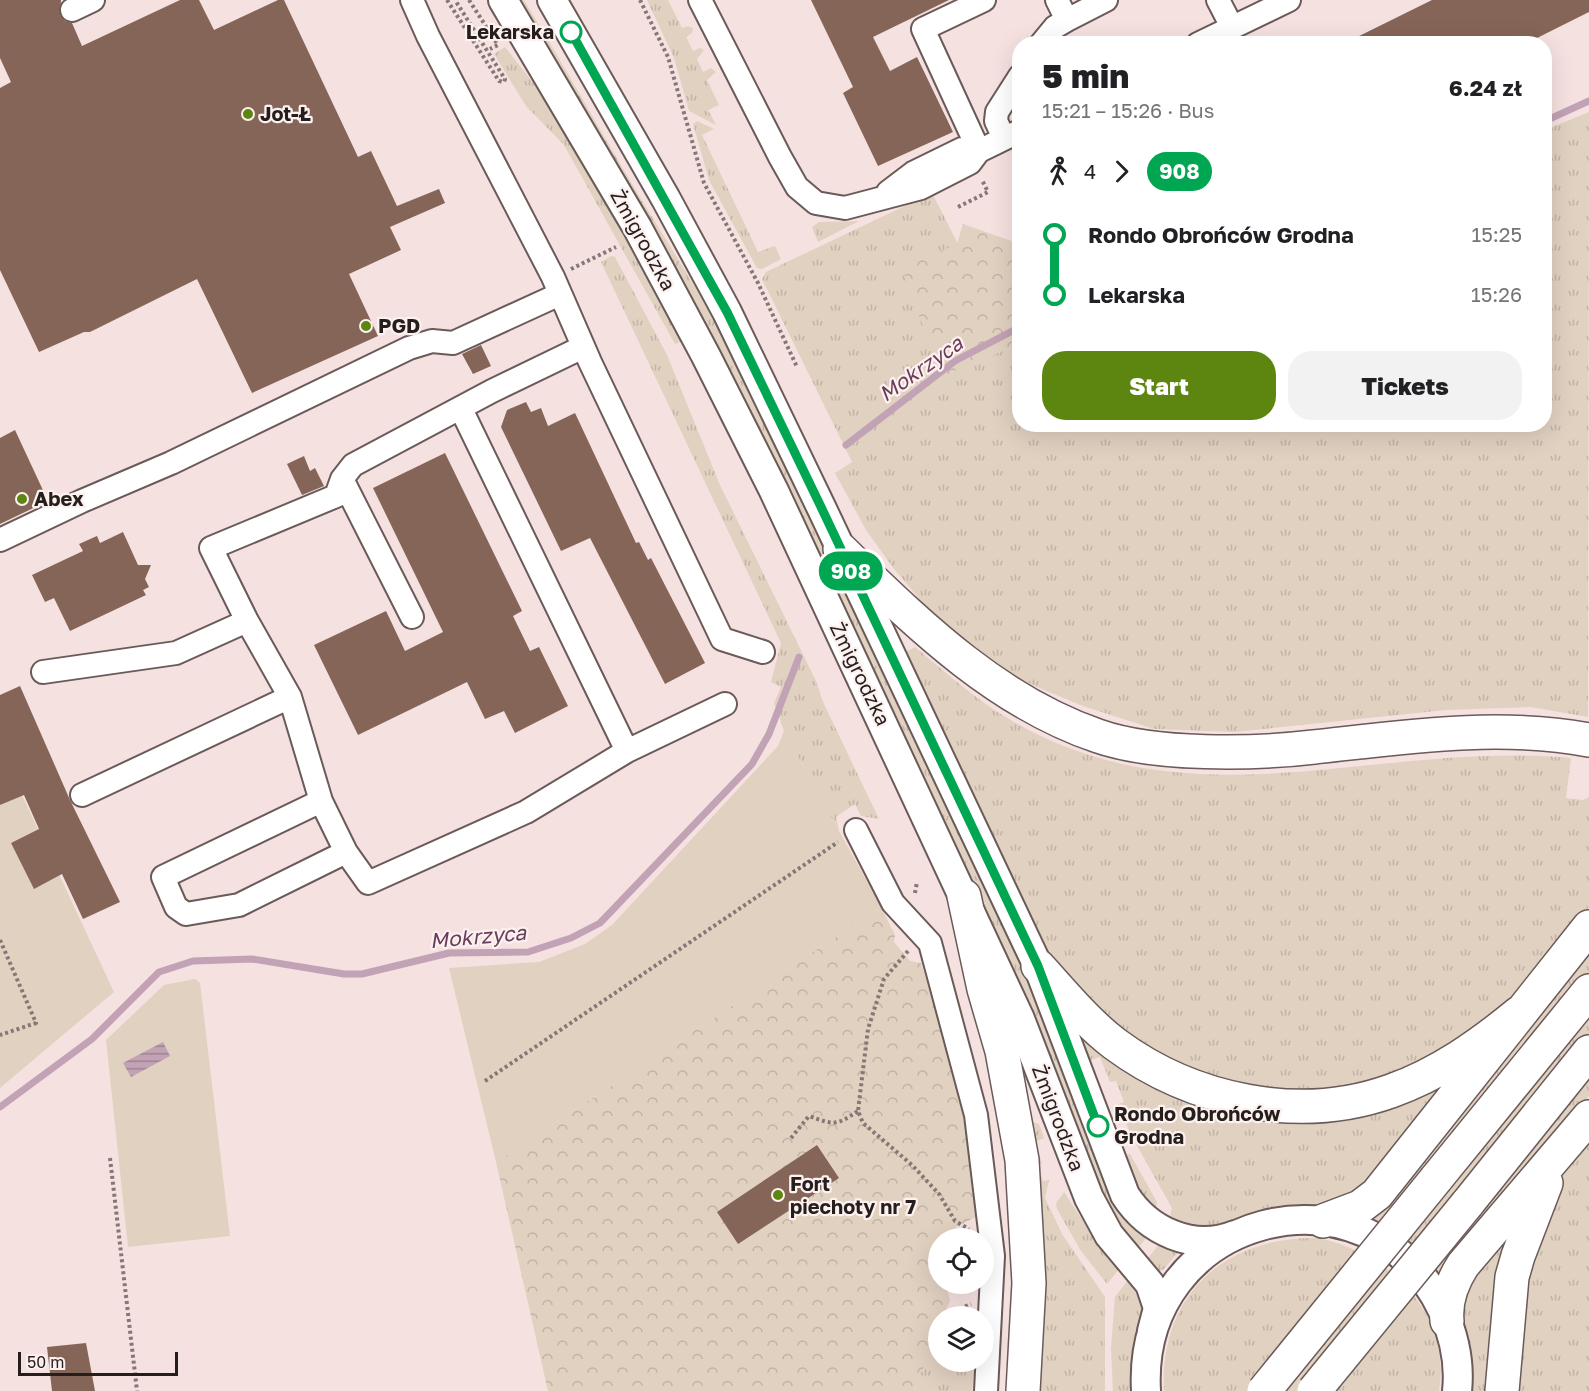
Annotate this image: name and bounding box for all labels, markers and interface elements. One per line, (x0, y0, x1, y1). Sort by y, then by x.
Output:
place label: Lekarska (466, 19, 554, 43)
marker: Lekarska (560, 21, 582, 43)
text: 5 min (1042, 56, 1129, 95)
text: 6.24 zł (1449, 74, 1522, 101)
text: 15:21 – 15:26 · Bus (1042, 98, 1214, 122)
place label: Jot-Ł (260, 101, 311, 125)
marker: Jot-Ł (241, 107, 255, 121)
icon: walk (1042, 155, 1075, 188)
icon: forward (1105, 155, 1138, 188)
text: 908 (1159, 158, 1200, 184)
text: 4 (1084, 159, 1096, 183)
street label: Żmigrodzka (606, 185, 681, 294)
text: Rondo Obrońców Grodna (1088, 221, 1354, 248)
text: 15:25 (1472, 222, 1522, 246)
text: Lekarska (1088, 281, 1185, 308)
text: 15:26 (1471, 282, 1522, 306)
place label: PGD (378, 313, 420, 337)
marker: PGD (359, 319, 373, 333)
water label: Mokrzyca (873, 329, 968, 407)
button: Start (1042, 351, 1276, 420)
button: Tickets (1288, 351, 1522, 420)
place label: Abex (34, 486, 84, 510)
marker: Abex (15, 492, 29, 506)
line badge: 908 (816, 552, 886, 590)
text: 908 (831, 558, 871, 584)
street label: Żmigrodzka (826, 618, 896, 729)
water label: Mokrzyca (429, 919, 528, 953)
street label: Żmigrodzka (1028, 1061, 1090, 1174)
place label: Rondo Obrońców Grodna (1114, 1101, 1281, 1148)
marker: Rondo Obrońców Grodna (1087, 1115, 1109, 1137)
place label: Fort piechoty nr 7 (790, 1171, 916, 1218)
marker: Fort piechoty nr 7 (771, 1188, 785, 1202)
map controls (928, 1228, 994, 1372)
button: locate (928, 1228, 994, 1294)
button: layers (928, 1306, 994, 1372)
scale bar (18, 1349, 178, 1376)
text: 50 m (27, 1352, 64, 1372)

